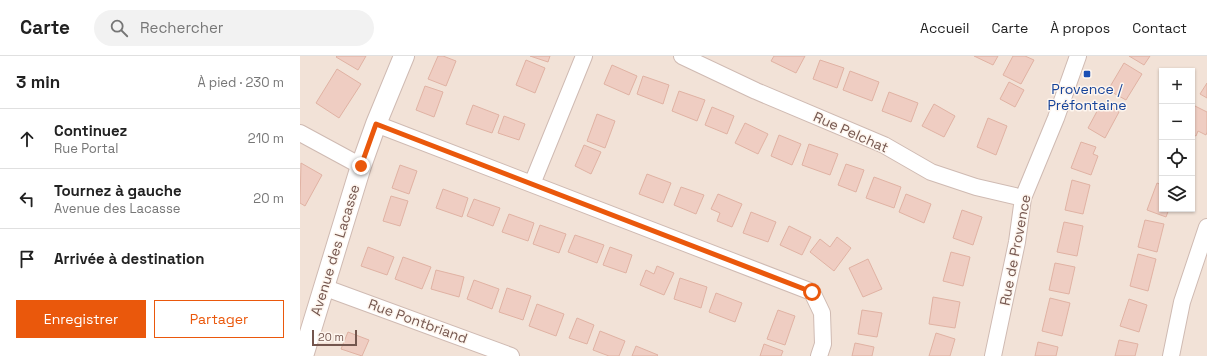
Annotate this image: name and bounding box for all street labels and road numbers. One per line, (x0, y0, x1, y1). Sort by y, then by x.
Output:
street label: Rue Pelchat (811, 107, 891, 157)
street label: Avenue des Lacasse (306, 182, 364, 318)
street label: Rue de Provence (995, 193, 1035, 307)
street label: Rue Pontbriand (366, 295, 470, 347)

